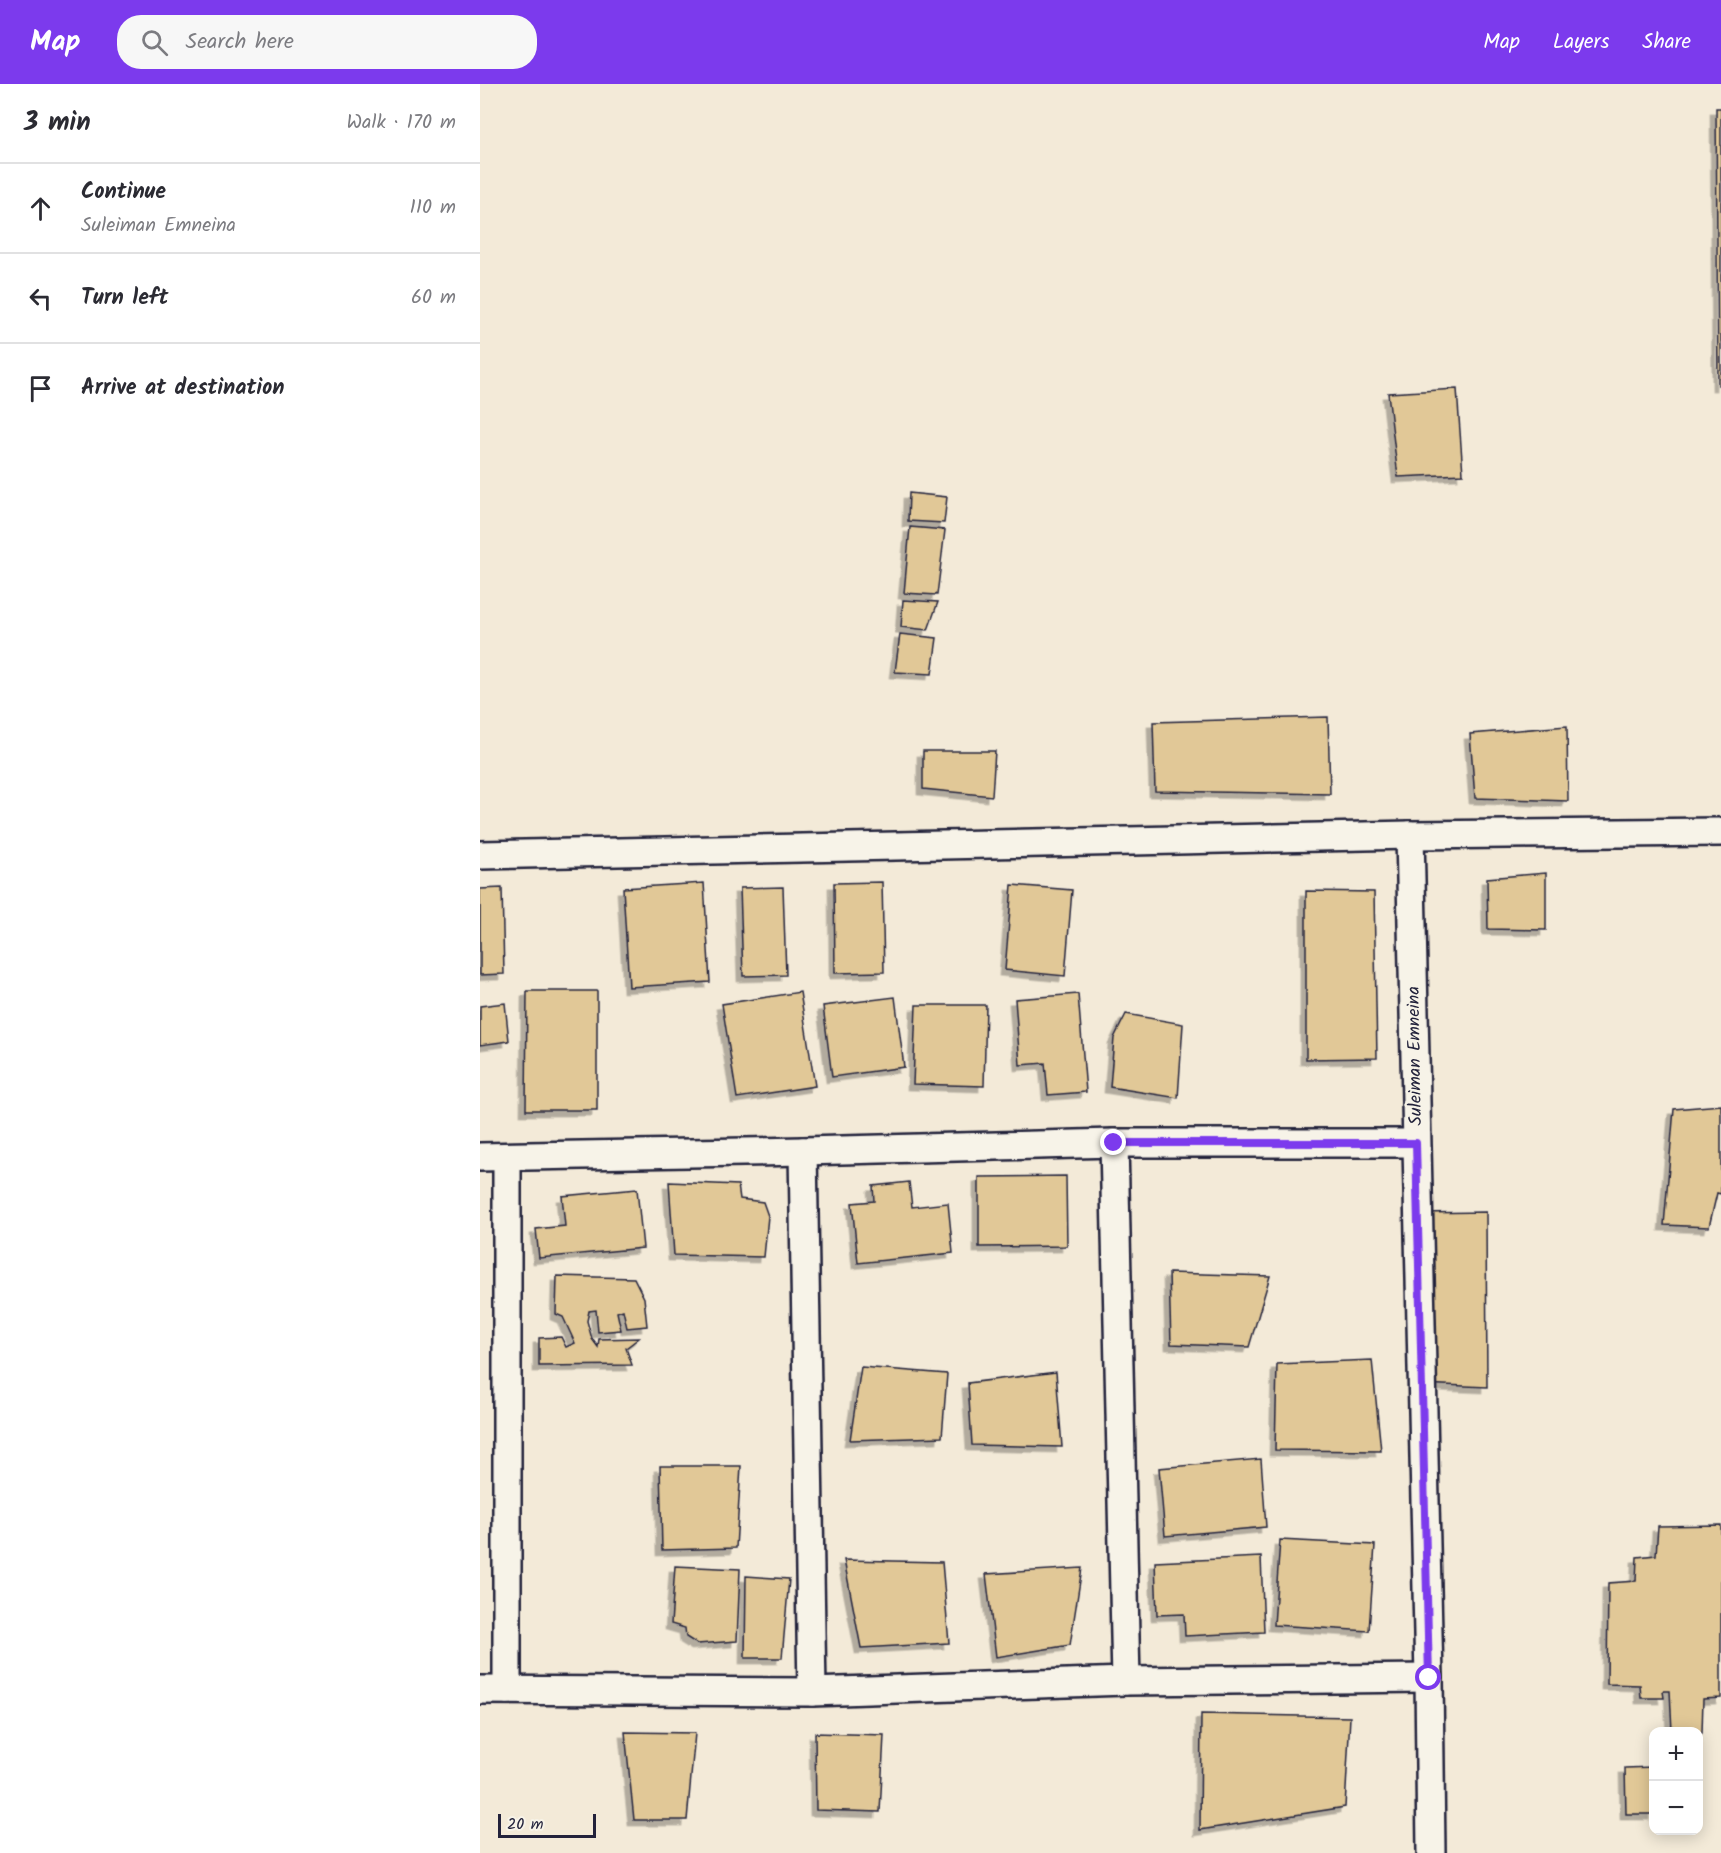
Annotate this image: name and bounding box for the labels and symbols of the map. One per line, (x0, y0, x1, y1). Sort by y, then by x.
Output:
street label: Suleiman Emneina (1400, 986, 1431, 1126)
route end (1100, 1129, 1126, 1155)
route start (1415, 1664, 1441, 1690)
scale bar (498, 1811, 596, 1838)

